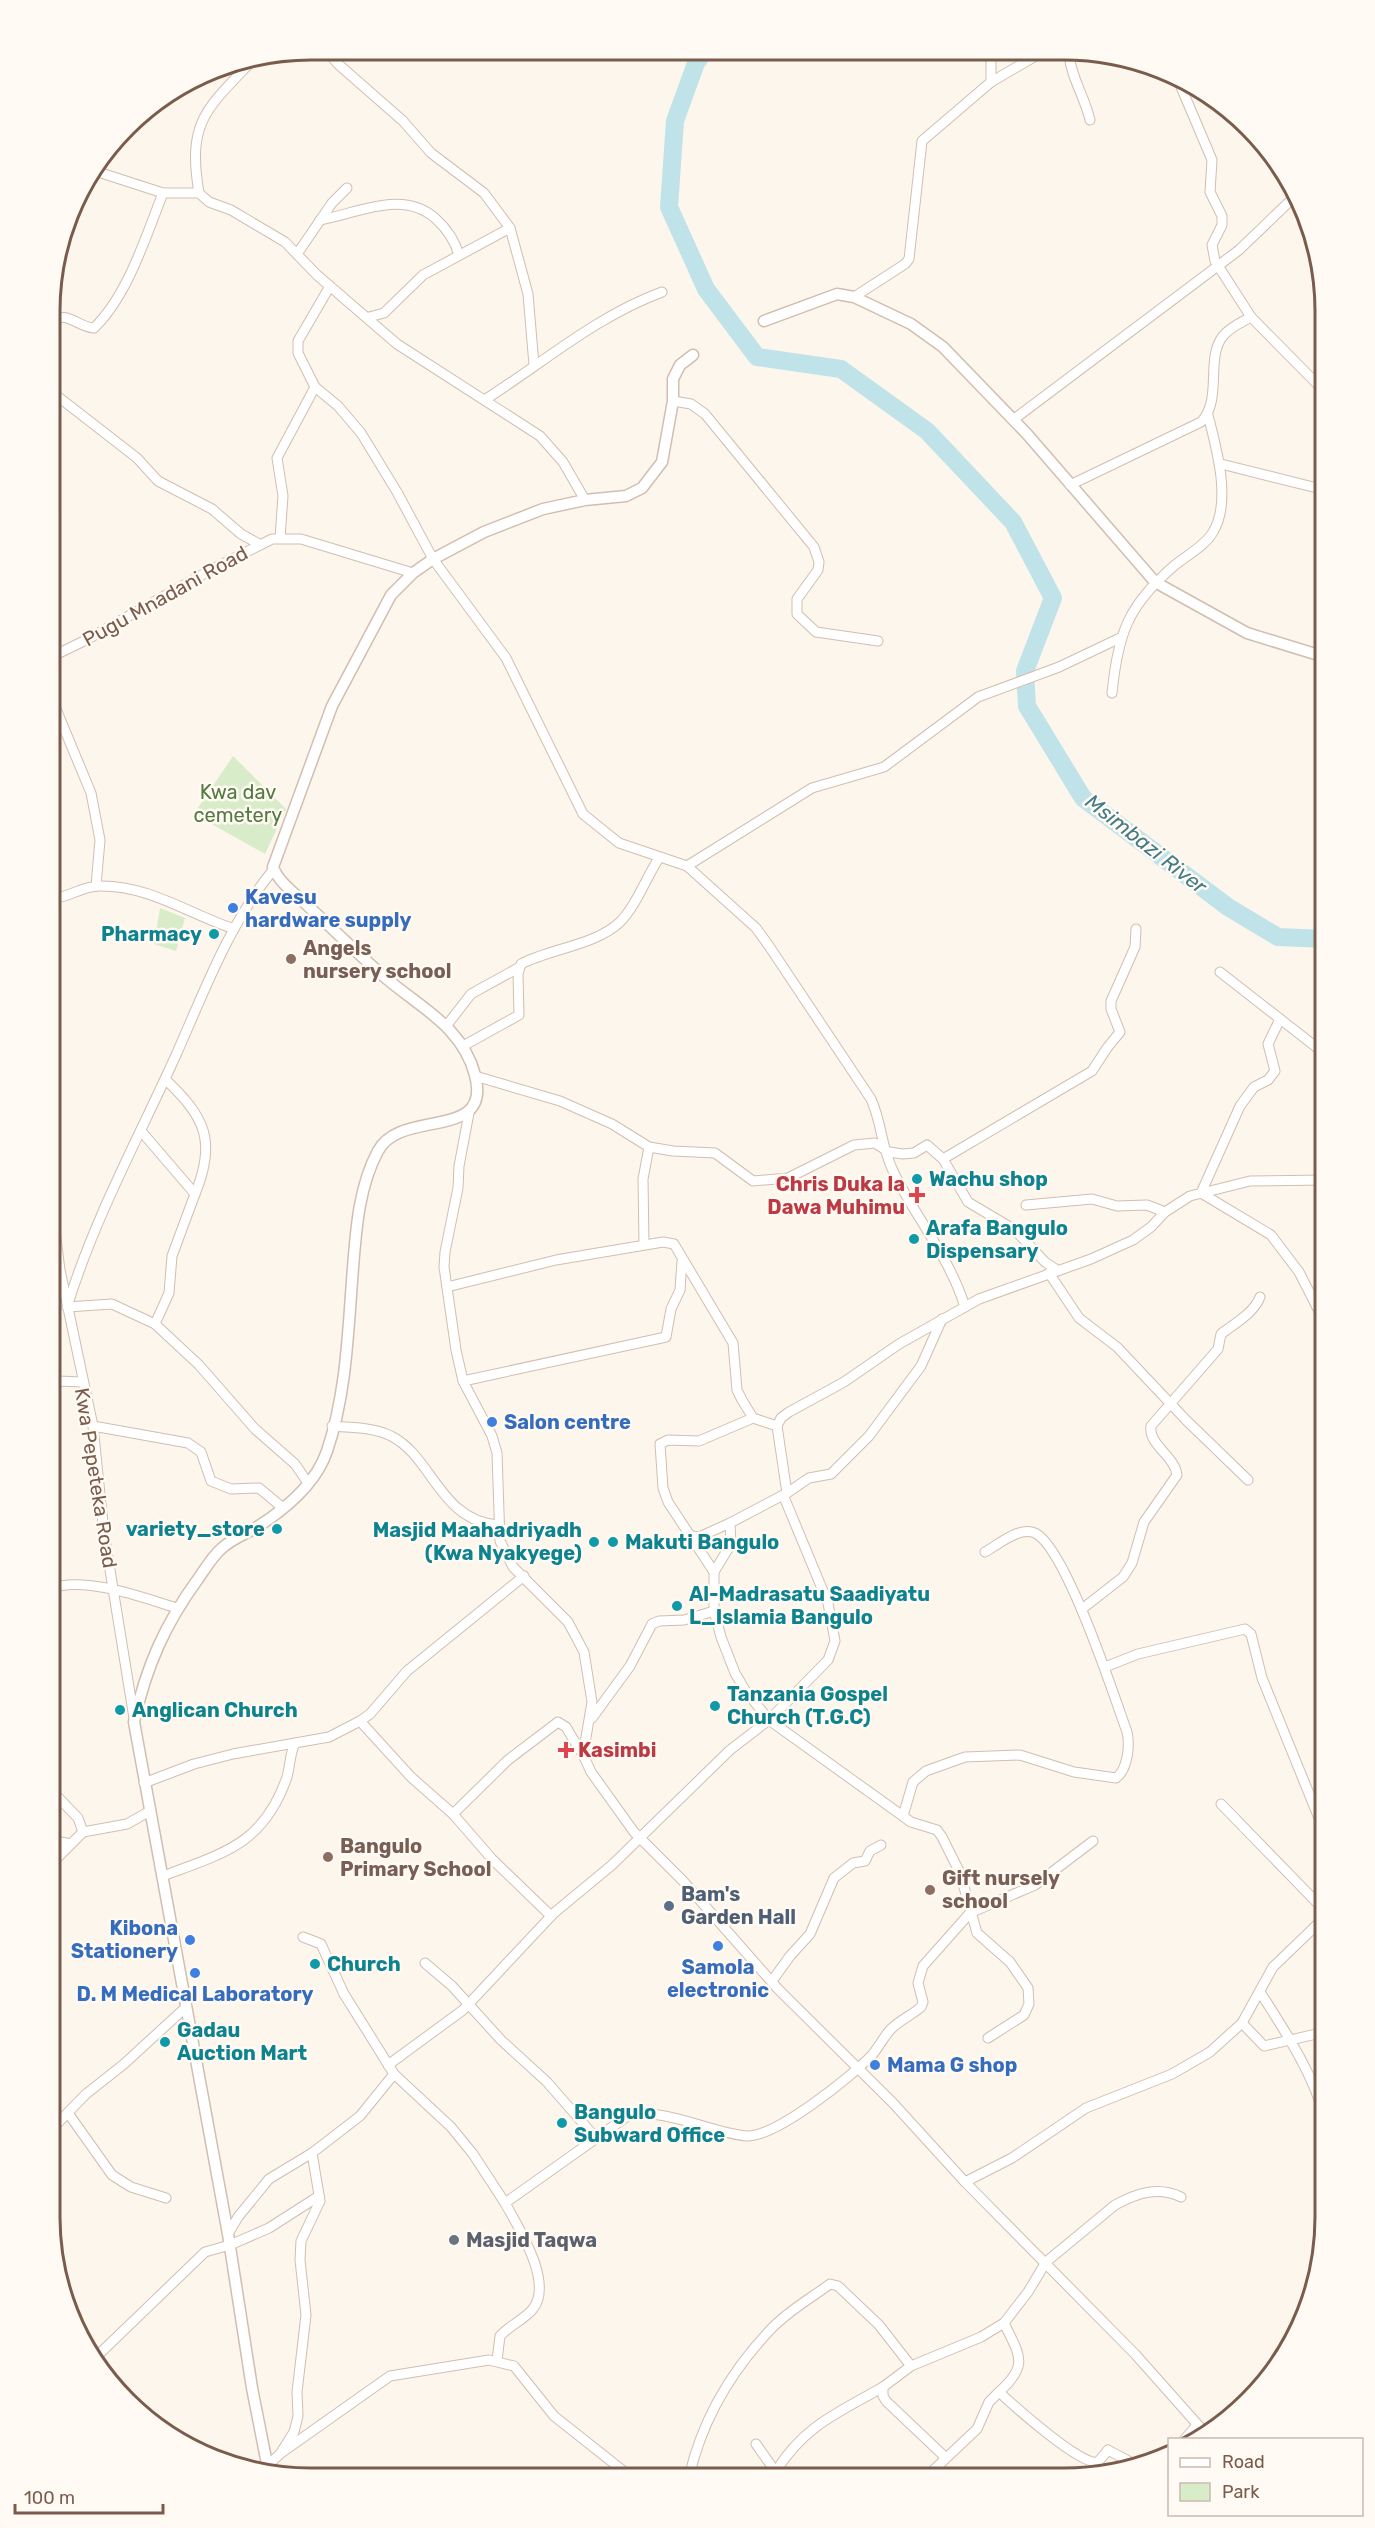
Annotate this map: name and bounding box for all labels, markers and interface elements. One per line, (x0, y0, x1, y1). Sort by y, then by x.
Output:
street label: Pugu Mnadani Road (78, 541, 252, 651)
park label: Kwa dav cemetery (194, 780, 282, 827)
water label: Msimbazi River (1081, 789, 1213, 899)
place label: Kavesu hardware supply (245, 885, 412, 932)
marker: Kavesu hardware supply (226, 901, 240, 915)
place label: Pharmacy (101, 922, 202, 946)
marker: Pharmacy (207, 927, 221, 941)
place label: Angels nursery school (303, 936, 452, 983)
marker: Angels nursery school (284, 952, 298, 966)
place label: Wachu shop (929, 1167, 1048, 1191)
place label: Chris Duka la Dawa Muhimu (767, 1172, 905, 1219)
marker: Wachu shop (910, 1172, 924, 1186)
marker: Chris Duka la Dawa Muhimu (910, 1188, 924, 1202)
place label: Arafa Bangulo Dispensary (926, 1216, 1068, 1263)
marker: Arafa Bangulo Dispensary (907, 1232, 921, 1246)
street label: Kwa Pepeteka Road (70, 1386, 122, 1570)
place label: Salon centre (504, 1410, 631, 1434)
marker: Salon centre (485, 1415, 499, 1429)
place label: variety_store (126, 1517, 265, 1541)
place label: Masjid Maahadriyadh (Kwa Nyakyege) (373, 1518, 582, 1565)
marker: variety_store (270, 1522, 284, 1536)
place label: Makuti Bangulo (625, 1530, 779, 1554)
marker: Masjid Maahadriyadh (Kwa Nyakyege) (587, 1535, 601, 1549)
marker: Makuti Bangulo (606, 1535, 620, 1549)
place label: Al-Madrasatu Saadiyatu L_Islamia Bangulo (689, 1582, 930, 1629)
marker: Al-Madrasatu Saadiyatu L_Islamia Bangulo (670, 1599, 684, 1613)
place label: Tanzania Gospel Church (T.G.C) (727, 1682, 888, 1729)
place label: Anglican Church (132, 1698, 298, 1722)
marker: Tanzania Gospel Church (T.G.C) (708, 1699, 722, 1713)
marker: Anglican Church (113, 1703, 127, 1717)
place label: Kasimbi (578, 1738, 656, 1762)
marker: Kasimbi (559, 1743, 573, 1757)
place label: Bangulo Primary School (340, 1834, 491, 1881)
marker: Bangulo Primary School (321, 1850, 335, 1864)
place label: Gift nursely school (942, 1866, 1060, 1913)
place label: Bam's Garden Hall (681, 1882, 796, 1929)
marker: Gift nursely school (923, 1883, 937, 1897)
marker: Bam's Garden Hall (662, 1899, 676, 1913)
place label: Kibona Stationery (71, 1916, 178, 1963)
marker: Kibona Stationery (183, 1933, 197, 1947)
marker: Samola electronic (711, 1939, 725, 1953)
place label: Church (327, 1952, 401, 1976)
place label: Samola electronic (667, 1955, 769, 2002)
marker: Church (308, 1957, 322, 1971)
marker: D. M Medical Laboratory (188, 1966, 202, 1980)
place label: D. M Medical Laboratory (76, 1982, 314, 2006)
place label: Gadau Auction Mart (177, 2018, 307, 2065)
marker: Gadau Auction Mart (158, 2035, 172, 2049)
place label: Mama G shop (887, 2053, 1017, 2077)
marker: Mama G shop (868, 2058, 882, 2072)
place label: Bangulo Subward Office (574, 2100, 725, 2147)
marker: Bangulo Subward Office (555, 2116, 569, 2130)
place label: Masjid Taqwa (466, 2228, 597, 2252)
marker: Masjid Taqwa (447, 2233, 461, 2247)
legend (1168, 2438, 1363, 2516)
text: Road (1222, 2451, 1265, 2473)
scale bar (15, 2477, 164, 2515)
text: Park (1222, 2481, 1260, 2503)
text: 100 m (24, 2487, 75, 2509)

